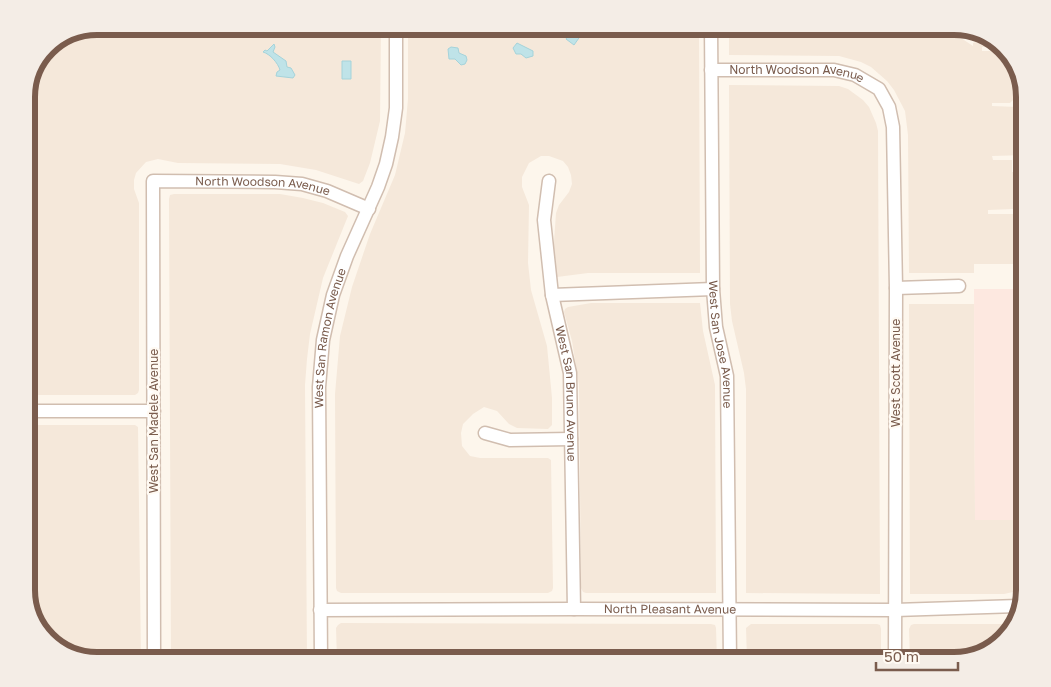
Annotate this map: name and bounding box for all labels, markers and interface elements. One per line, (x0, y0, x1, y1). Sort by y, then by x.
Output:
street label: North Woodson Avenue (729, 62, 867, 86)
street label: North Woodson Avenue (195, 173, 332, 199)
street label: West San Ramon Avenue (311, 266, 349, 408)
street label: West San Jose Avenue (706, 280, 735, 409)
street label: West Scott Avenue (888, 319, 903, 427)
street label: West San Bruno Avenue (552, 324, 580, 462)
street label: West San Madele Avenue (146, 349, 161, 493)
street label: North Pleasant Avenue (604, 601, 736, 617)
scale bar (876, 640, 958, 672)
text: 50 m (884, 647, 919, 665)

